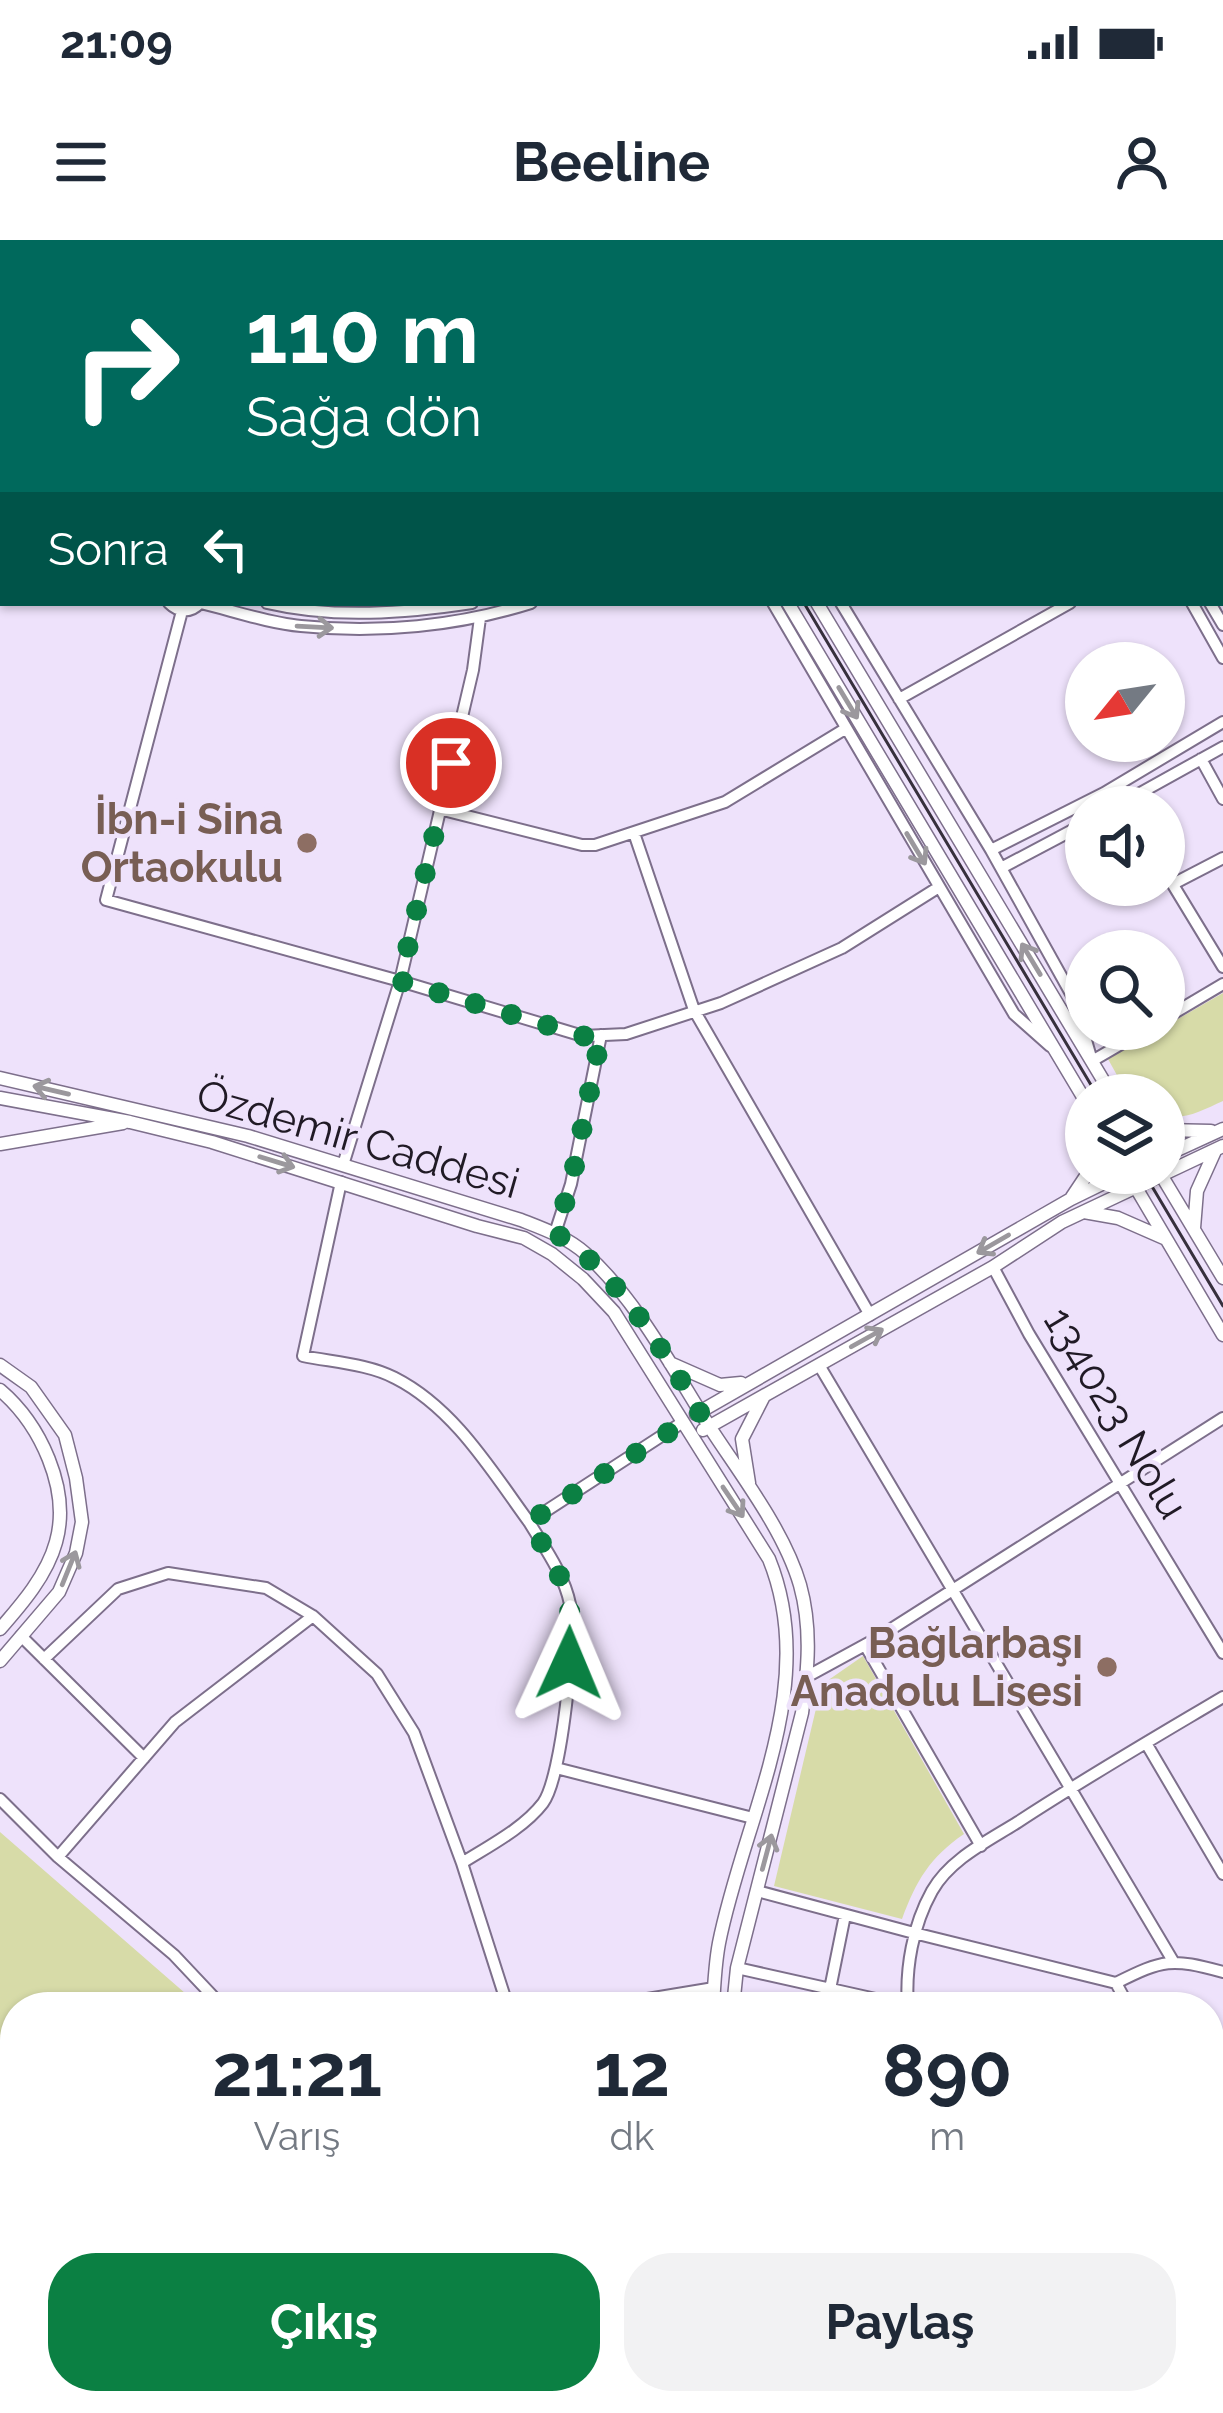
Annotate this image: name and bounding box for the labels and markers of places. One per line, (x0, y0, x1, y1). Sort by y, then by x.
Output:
pin (400, 712, 502, 814)
place label: İbn-i Sina Ortaokulu (81, 794, 283, 892)
marker: İbn-i Sina Ortaokulu (294, 830, 320, 856)
place label: Bağlarbaşı Anadolu Lisesi (791, 1619, 1083, 1716)
marker: Bağlarbaşı Anadolu Lisesi (1094, 1654, 1120, 1680)

